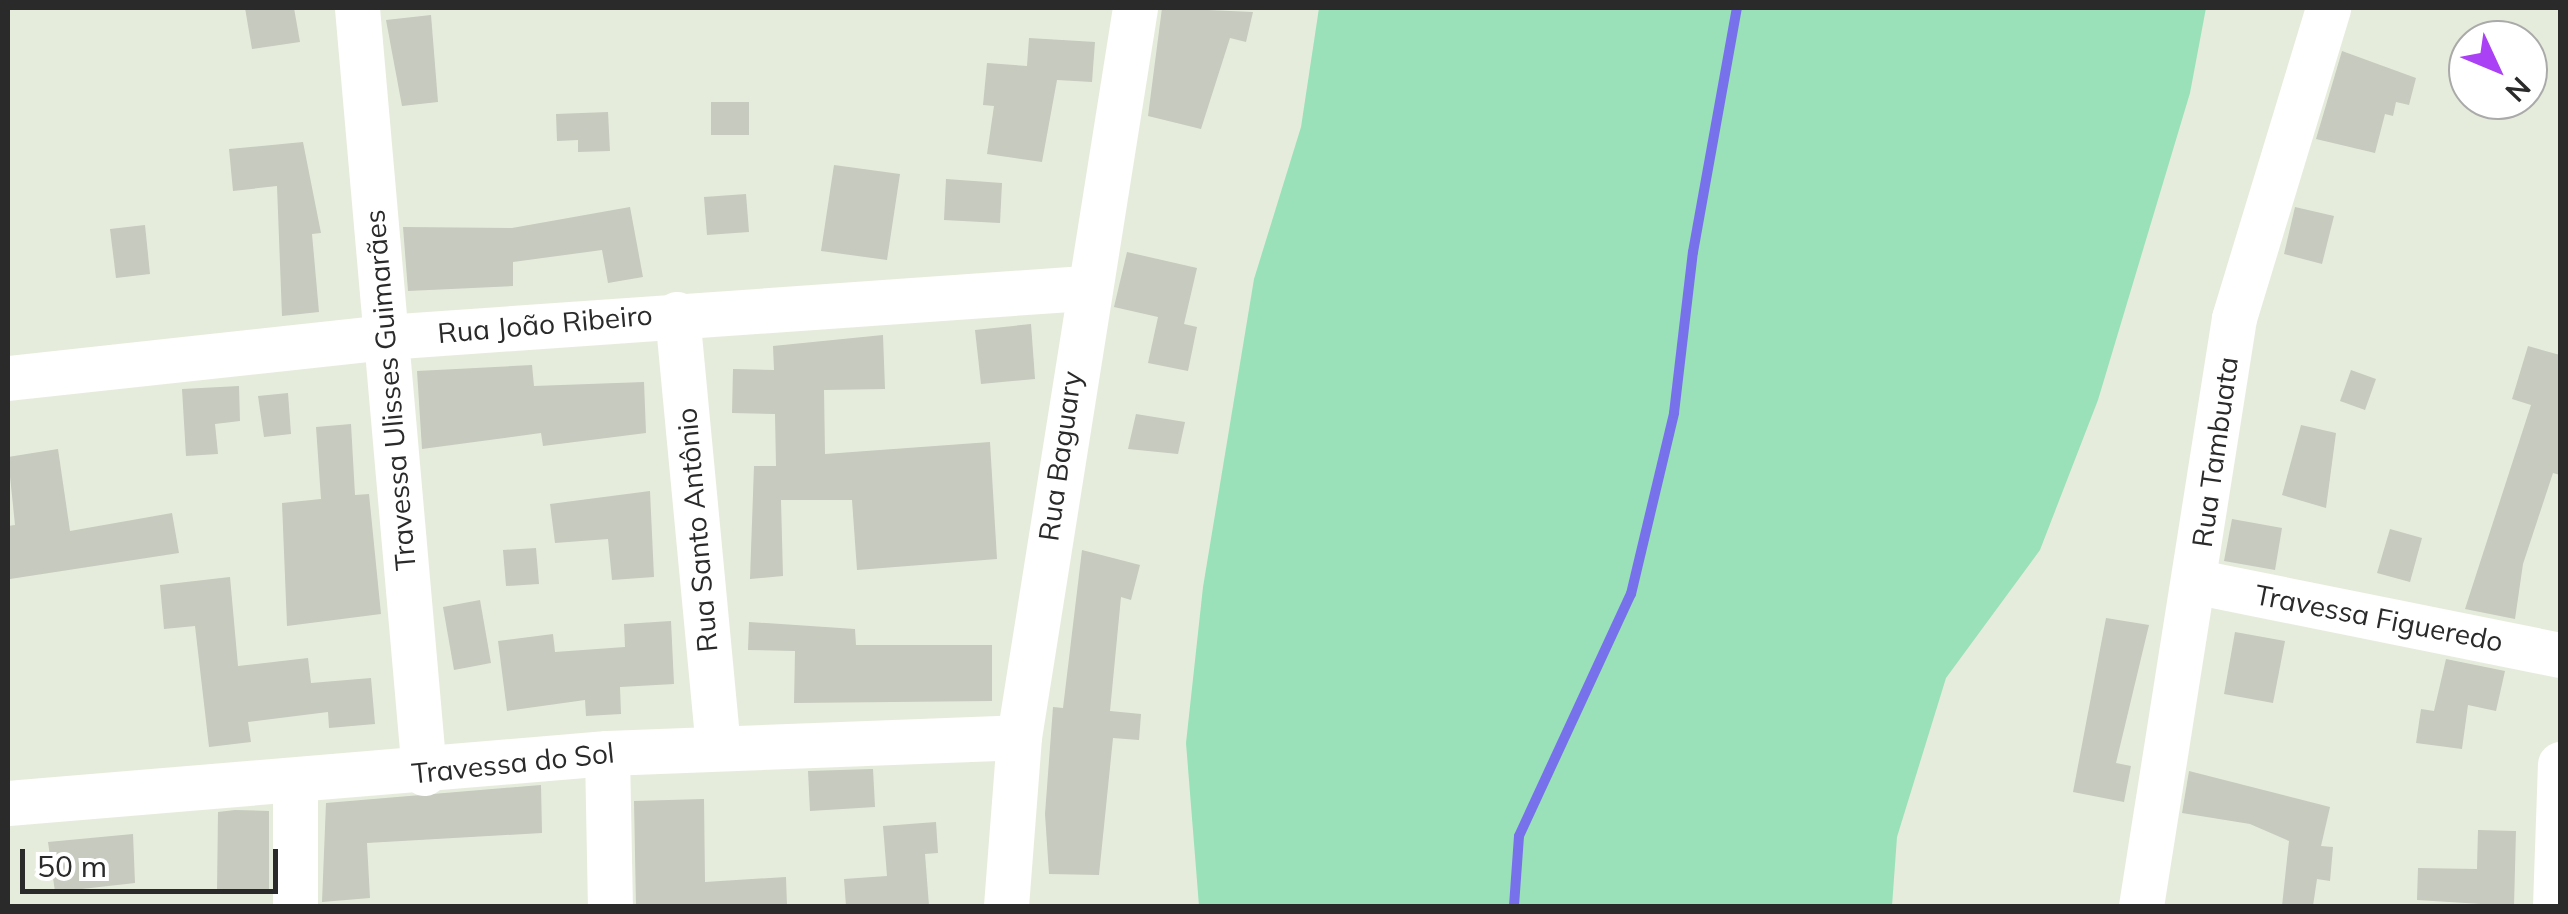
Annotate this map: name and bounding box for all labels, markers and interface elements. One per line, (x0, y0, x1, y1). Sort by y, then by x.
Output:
north arrow (2448, 20, 2548, 120)
text: N (2499, 70, 2538, 110)
street label: Travessa Ulisses Guimarães (357, 208, 423, 572)
street label: Rua João Ribeiro (436, 298, 654, 350)
street label: Rua Tambuata (2185, 355, 2245, 549)
street label: Rua Baguary (1031, 369, 1089, 543)
street label: Rua Santo Antônio (670, 407, 724, 653)
street label: Travessa Figueredo (2252, 577, 2506, 659)
street label: Travessa do Sol (410, 736, 616, 790)
scale bar (25, 829, 282, 891)
text: 50 m (37, 847, 107, 885)

